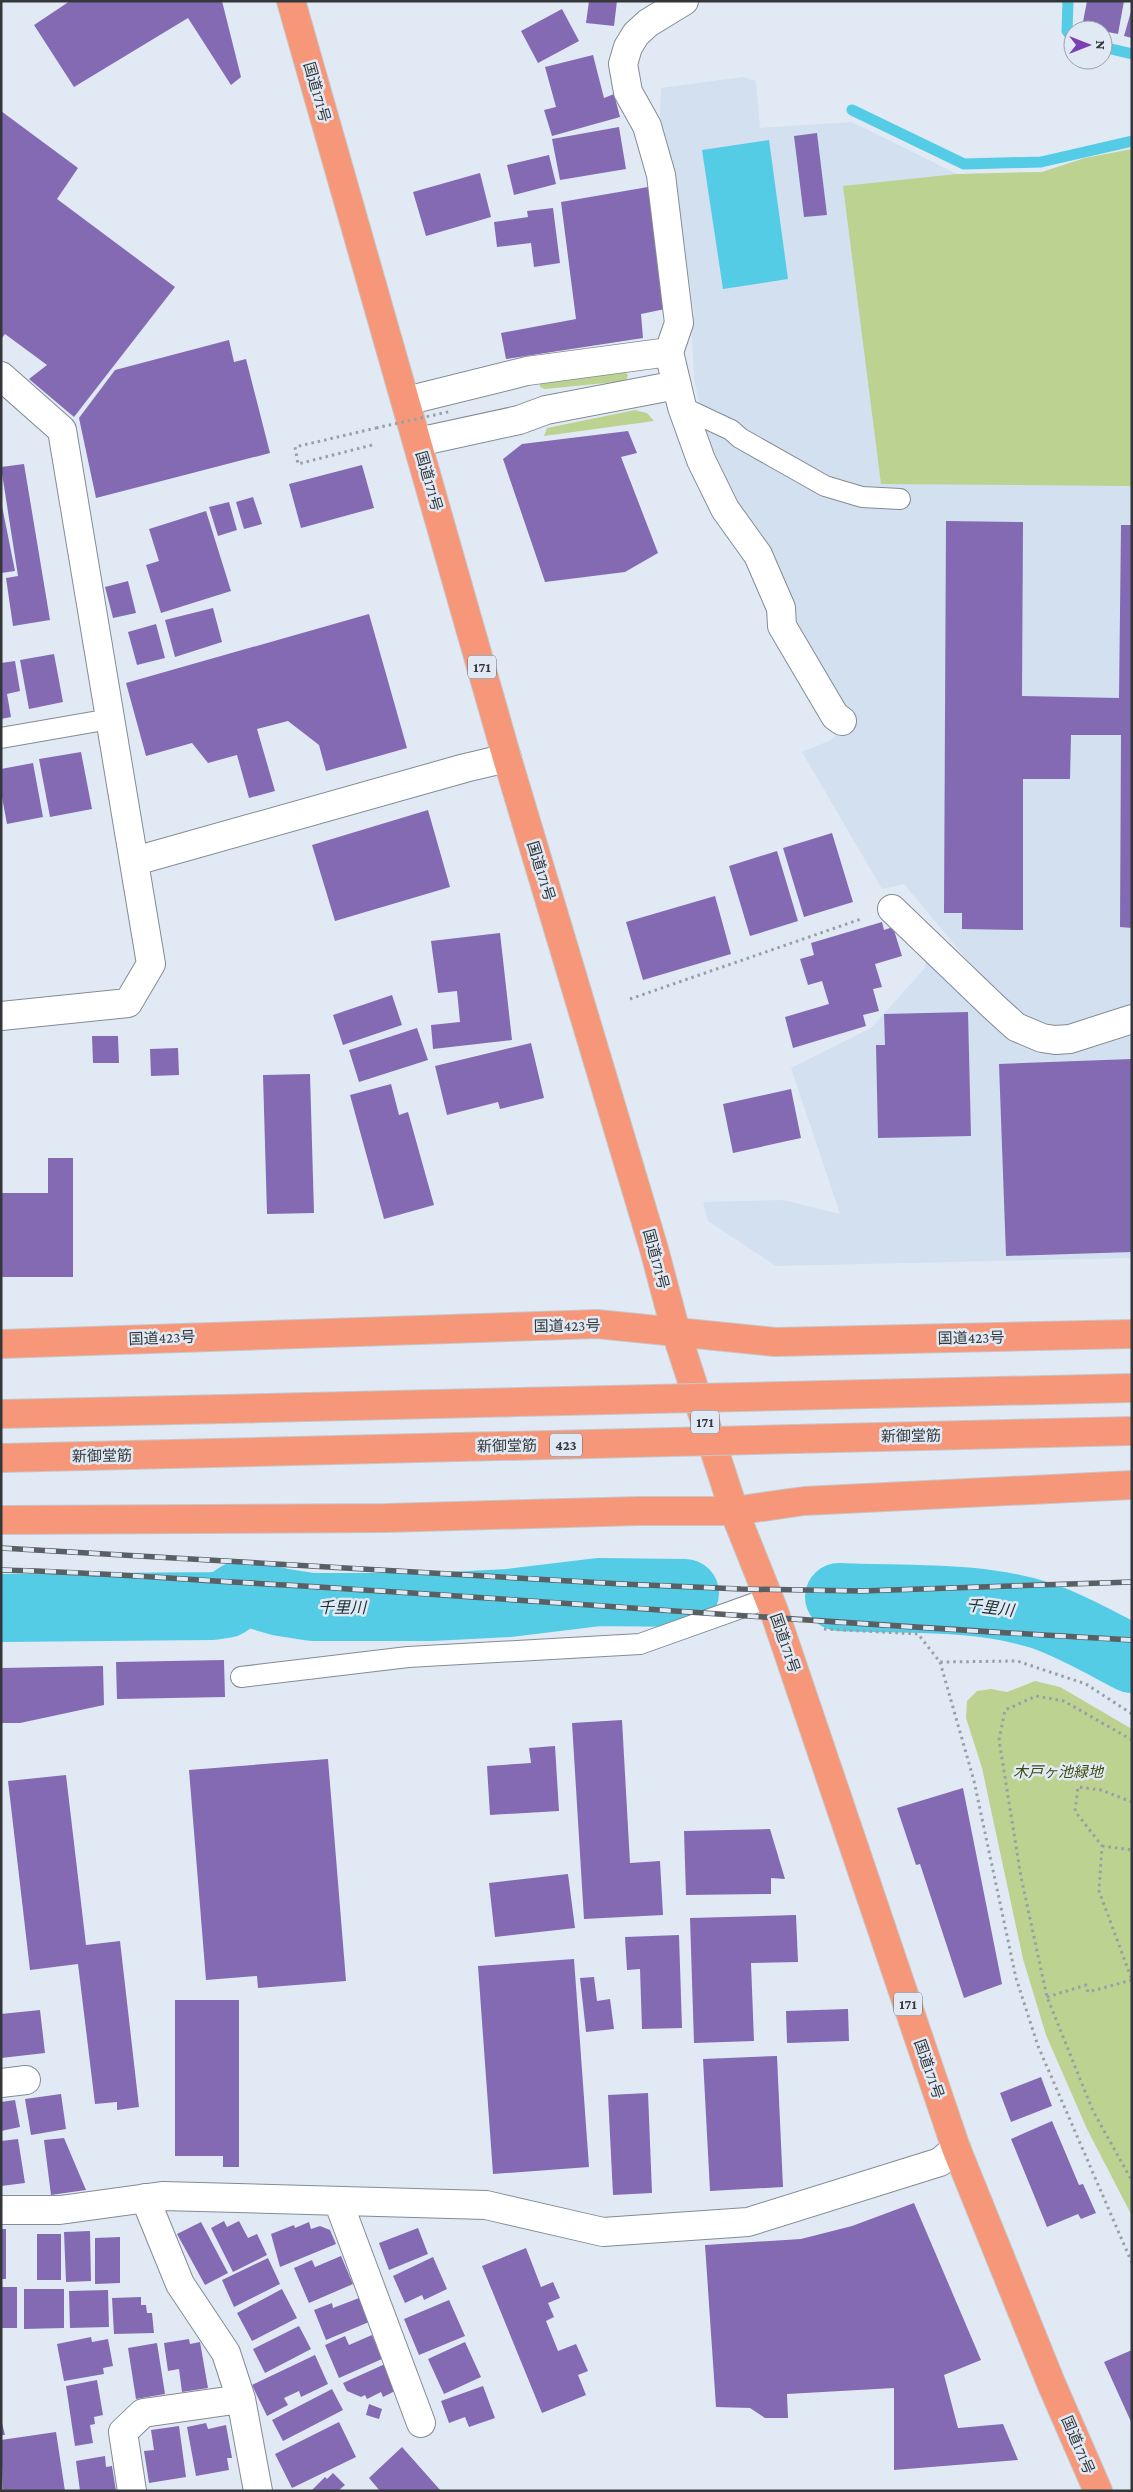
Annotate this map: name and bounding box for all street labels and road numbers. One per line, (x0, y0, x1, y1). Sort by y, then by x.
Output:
street label: 国道171号 (301, 60, 333, 124)
street label: 国道171号 (413, 449, 445, 513)
road number: 171 (468, 656, 496, 679)
street label: 国道171号 (524, 839, 558, 903)
street label: 国道171号 (640, 1227, 672, 1291)
street label: 国道423号 (533, 1317, 601, 1335)
street label: 国道423号 (128, 1329, 196, 1347)
street label: 国道423号 (937, 1329, 1005, 1347)
road number: 171 (691, 1410, 719, 1434)
street label: 新御堂筋 (881, 1427, 941, 1445)
road number: 423 (550, 1434, 582, 1456)
street label: 新御堂筋 (477, 1437, 537, 1455)
street label: 新御堂筋 (72, 1447, 132, 1465)
street label: 国道171号 (767, 1611, 803, 1675)
road number: 171 (894, 1992, 922, 2016)
street label: 国道171号 (911, 2037, 947, 2101)
street label: 国道171号 (1059, 2413, 1097, 2477)

